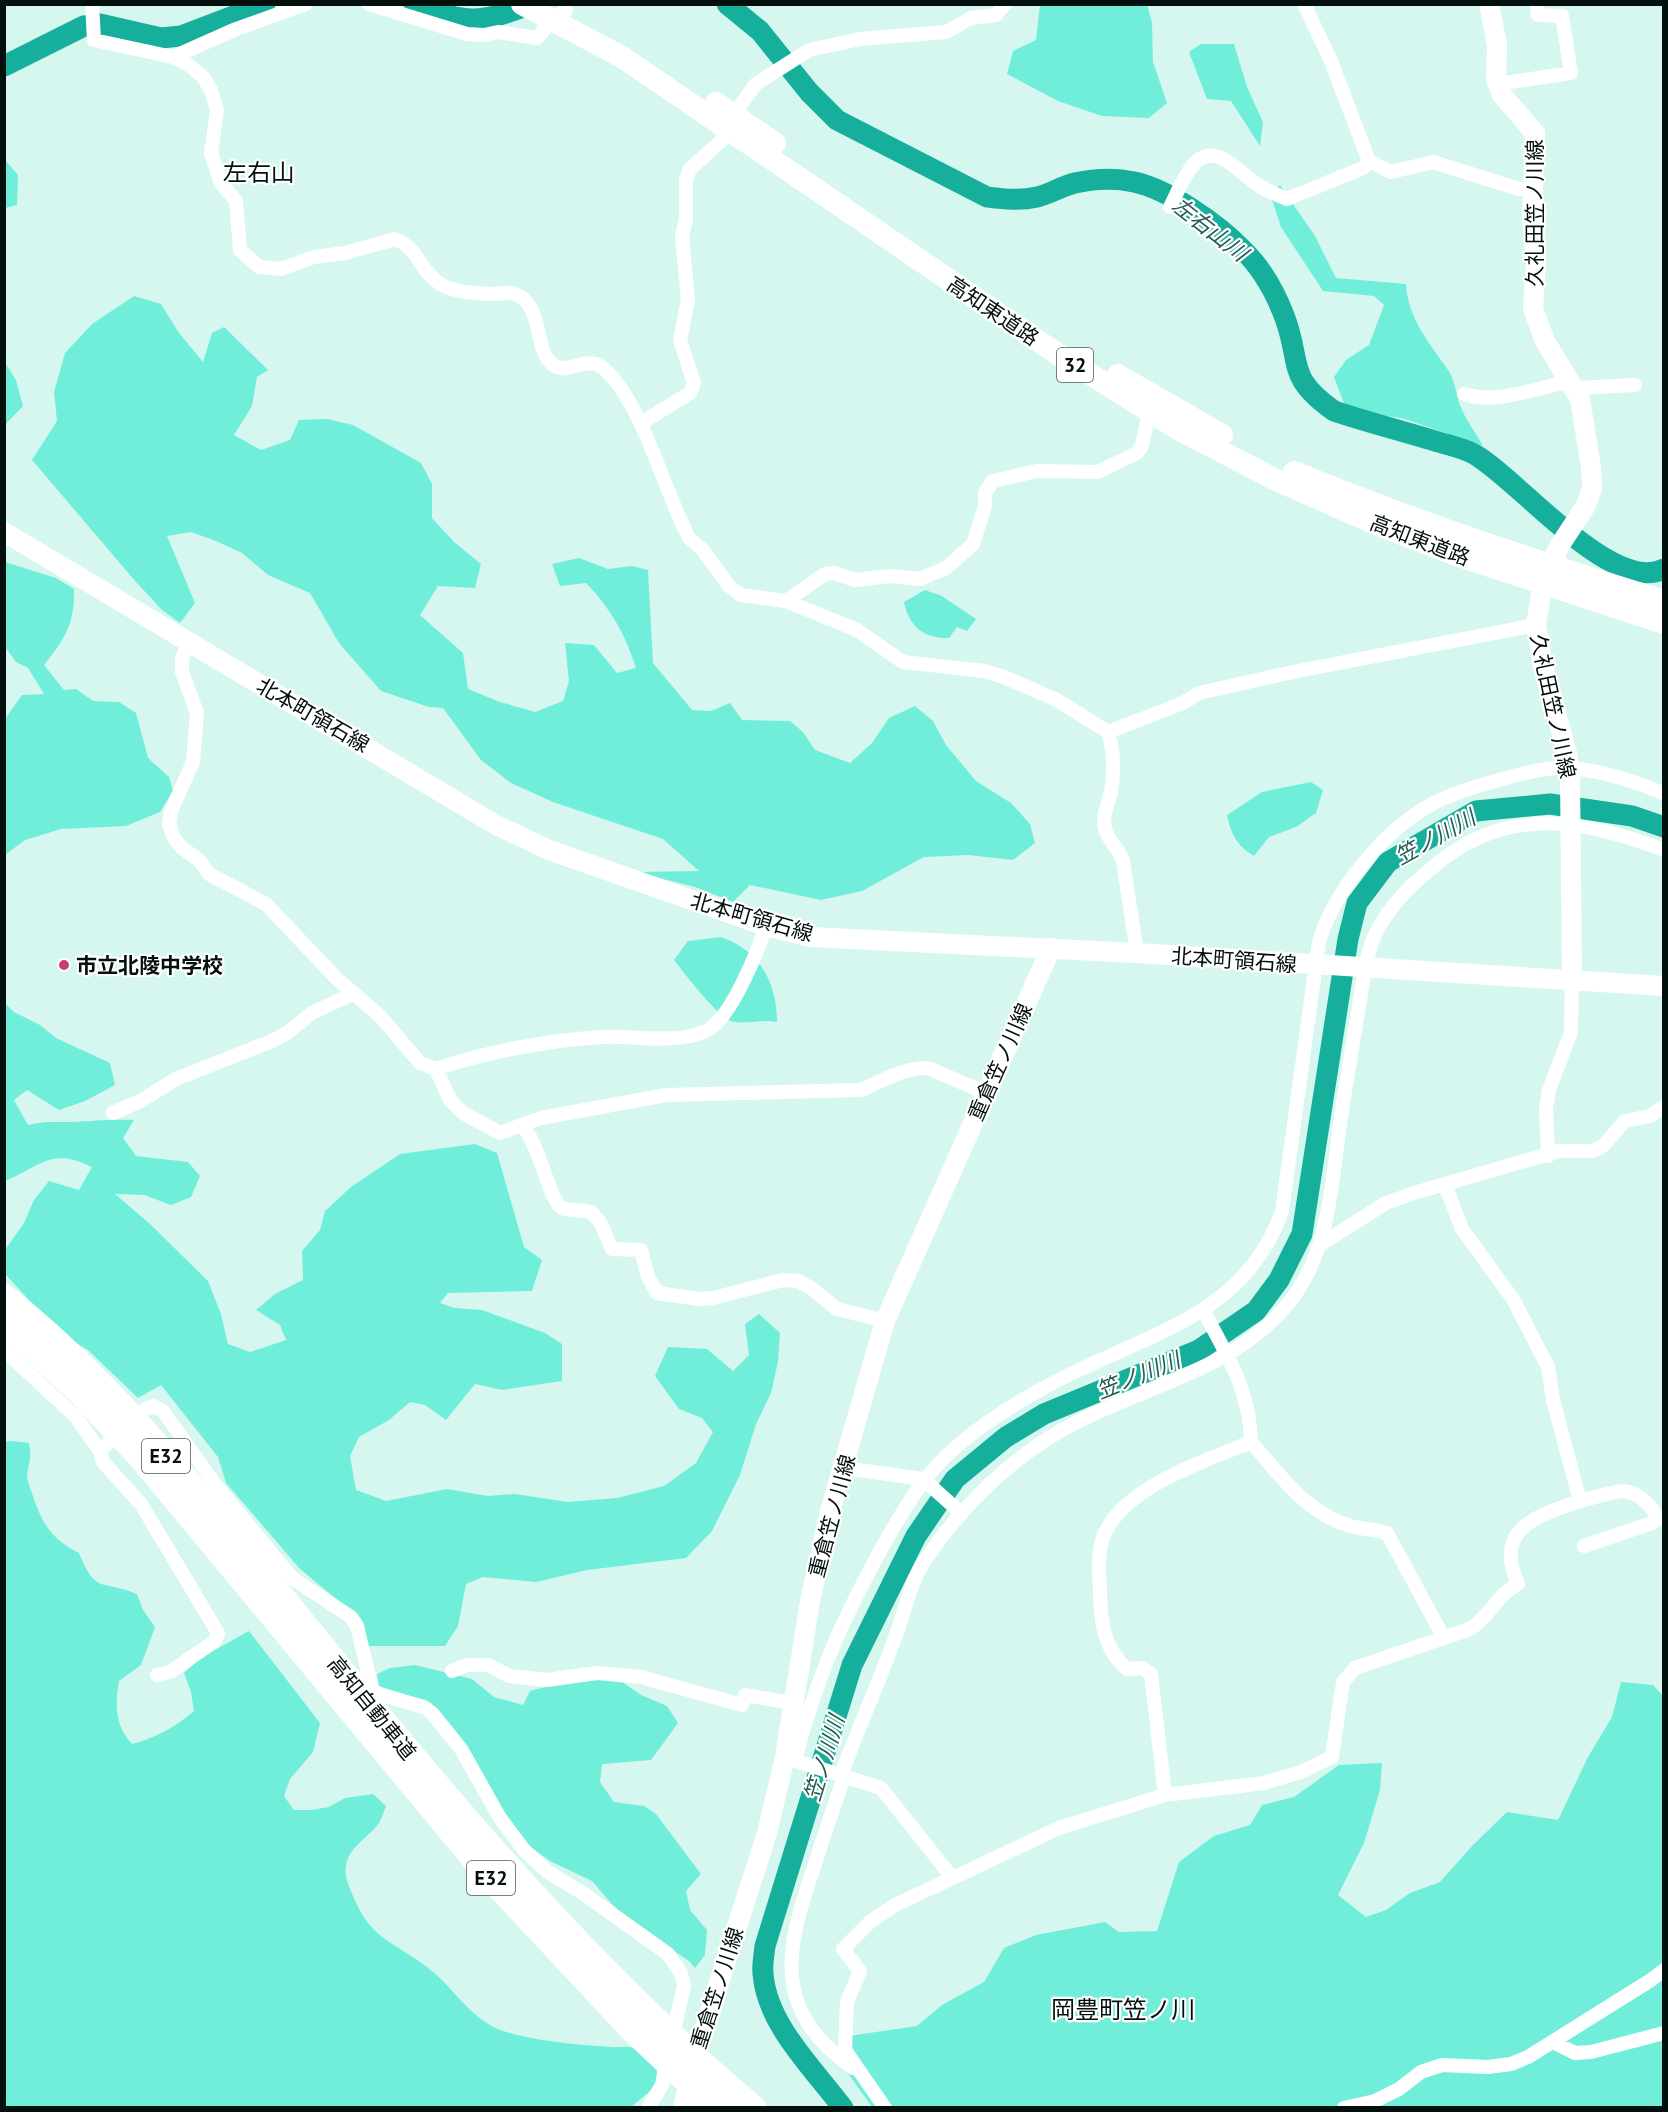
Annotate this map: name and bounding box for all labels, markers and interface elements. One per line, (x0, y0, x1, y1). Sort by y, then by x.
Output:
street label: 久礼田笠ノ川線 (1521, 140, 1548, 287)
district label: 左右山 (223, 157, 295, 188)
water label: 左右山川 (1167, 191, 1255, 268)
street label: 高知東道路 (942, 270, 1044, 352)
road number: 32 (1057, 348, 1093, 382)
street label: 高知東道路 (1366, 509, 1474, 571)
street label: 久礼田笠ノ川線 (1525, 631, 1581, 781)
street label: 北本町領石線 (252, 672, 374, 758)
water label: 笠ノ川川 (1390, 802, 1482, 871)
street label: 北本町領石線 (688, 887, 816, 947)
street label: 北本町領石線 (1170, 942, 1298, 978)
place label: 市立北陵中学校 (76, 952, 223, 979)
marker: 市立北陵中学校 (57, 958, 71, 972)
street label: 重倉笠ノ川線 (962, 999, 1038, 1125)
water label: 笠ノ川川 (1092, 1345, 1186, 1404)
road number: E32 (142, 1439, 190, 1473)
street label: 重倉笠ノ川線 (803, 1452, 861, 1580)
street label: 高知自動車道 (322, 1651, 422, 1765)
water label: 笠ノ川川 (798, 1710, 851, 1804)
road number: E32 (467, 1861, 515, 1895)
street label: 重倉笠ノ川線 (685, 1924, 749, 2052)
district label: 岡豊町笠ノ川 (1051, 1994, 1195, 2025)

